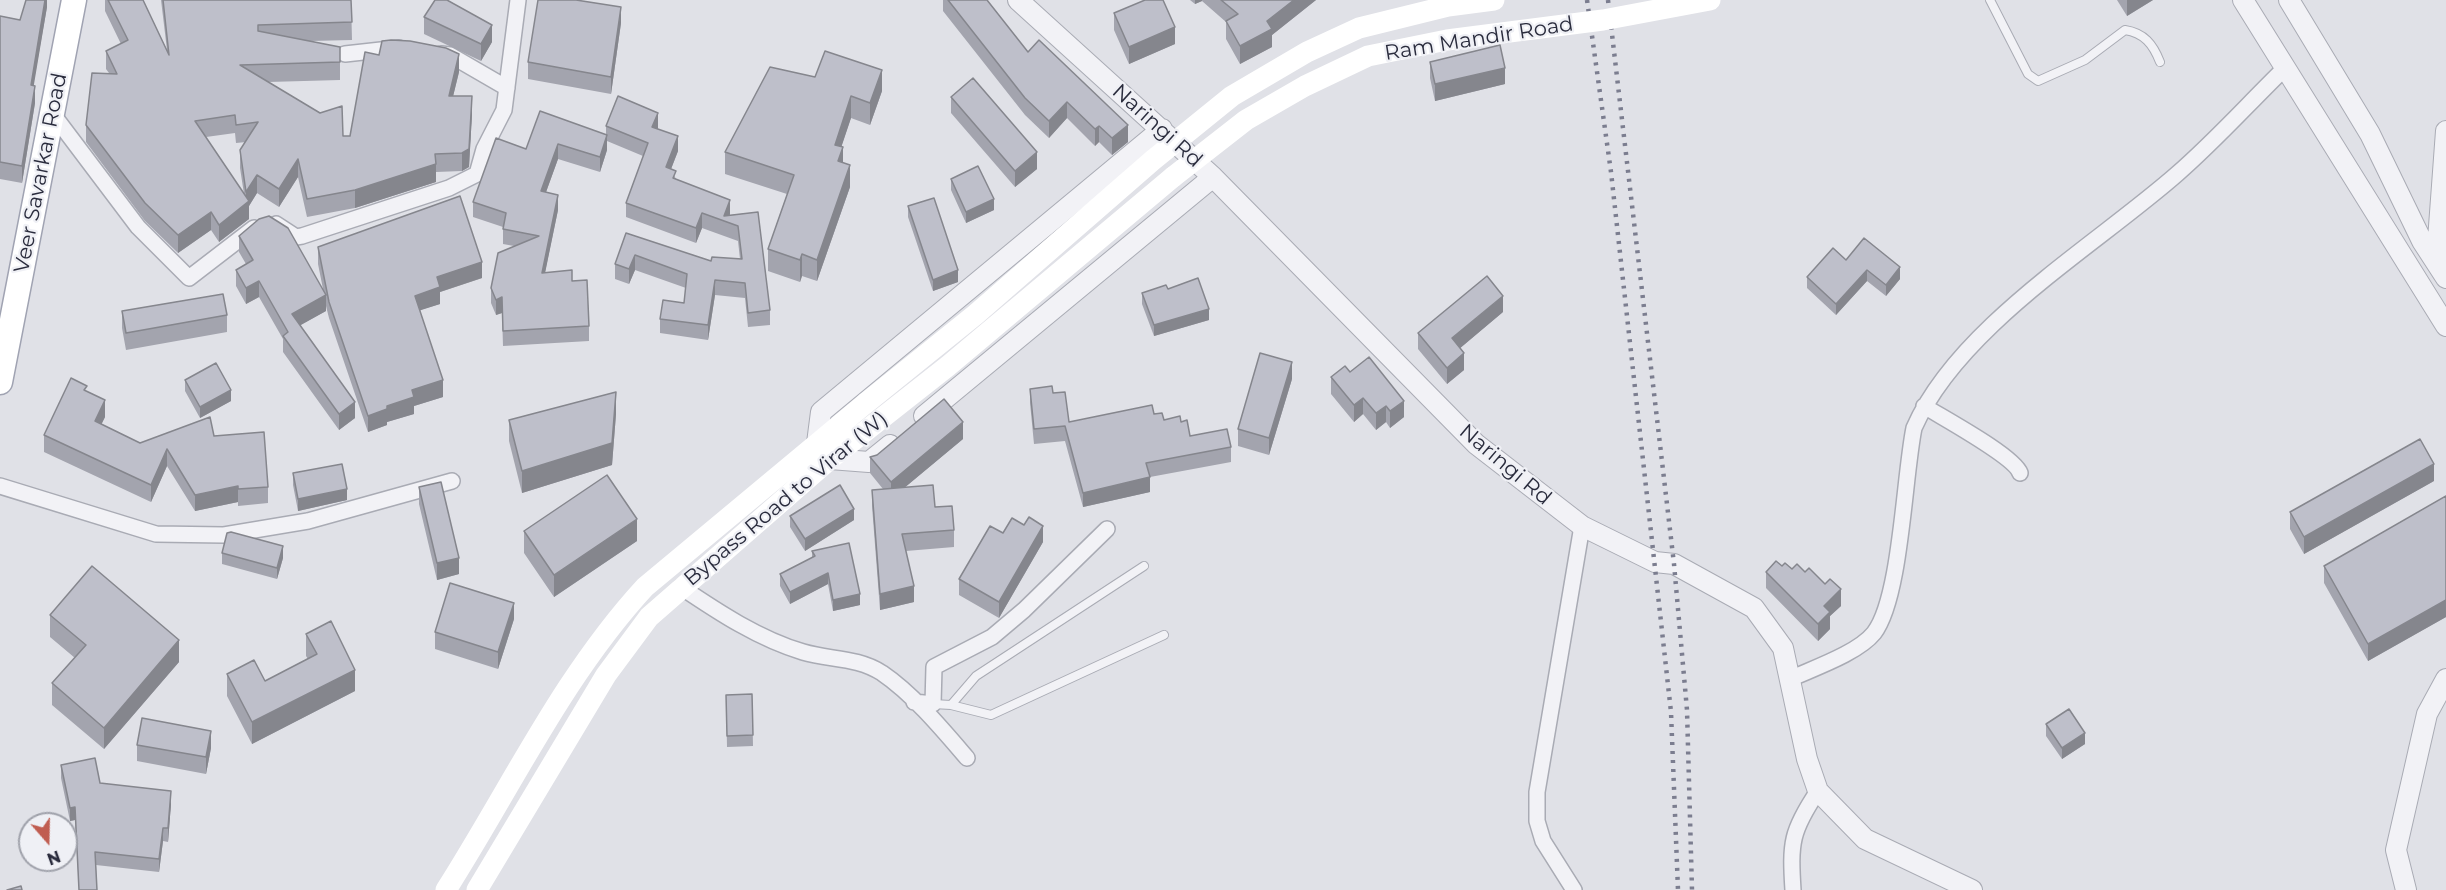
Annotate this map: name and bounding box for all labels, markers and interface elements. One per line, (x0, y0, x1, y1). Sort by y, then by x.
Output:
street label: Ram Mandir Road (1383, 12, 1575, 66)
street label: Veer Savarkar Road (9, 71, 73, 275)
street label: Naringi Rd (1107, 79, 1207, 173)
street label: Bypass Road to Virar (W) (679, 406, 893, 592)
street label: Naringi Rd (1454, 419, 1556, 511)
north arrow (18, 812, 78, 872)
text: N (44, 846, 63, 869)

